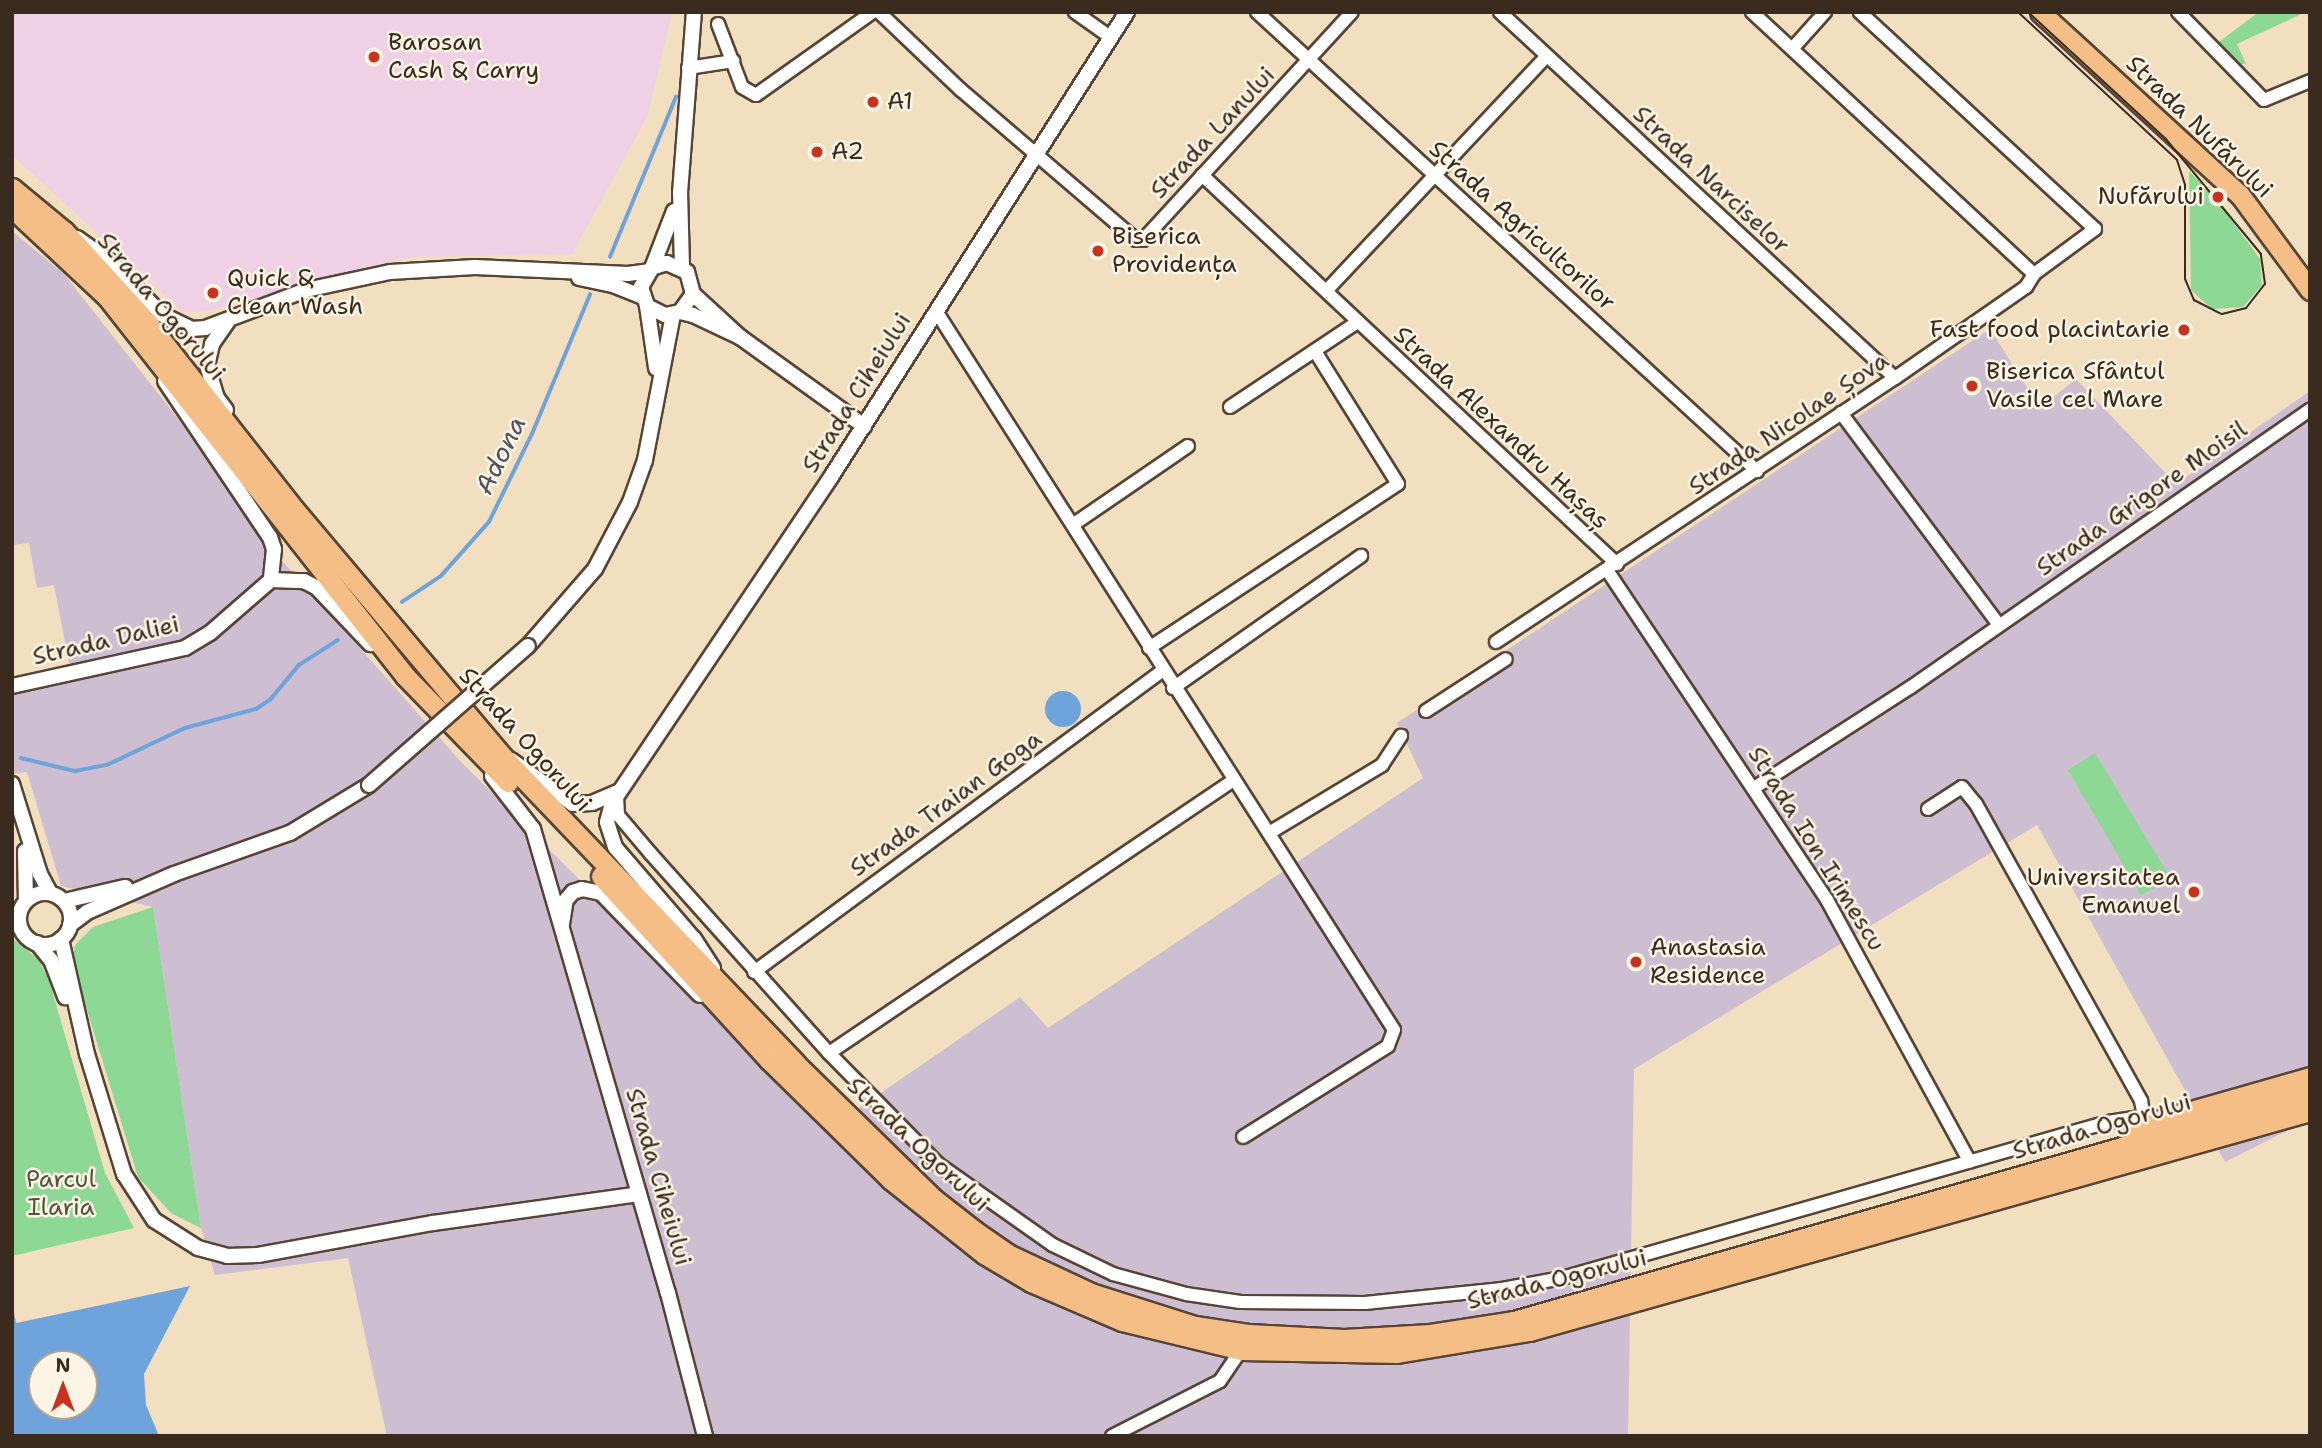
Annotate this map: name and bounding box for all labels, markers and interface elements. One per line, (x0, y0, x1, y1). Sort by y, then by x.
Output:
place label: Barosan Cash & Carry (388, 29, 539, 85)
marker: Barosan Cash & Carry (366, 49, 382, 65)
street label: Strada Nufărului (2120, 50, 2278, 204)
street label: Strada Lanului (1145, 61, 1281, 205)
place label: A1 (887, 88, 913, 116)
marker: A1 (865, 94, 881, 110)
street label: Strada Narciselor (1627, 100, 1795, 260)
street label: Strada Agricultorilor (1423, 135, 1621, 317)
place label: A2 (831, 138, 864, 166)
marker: A2 (809, 144, 825, 160)
place label: Nufărului (2097, 183, 2204, 211)
marker: Nufărului (2210, 189, 2226, 205)
place label: Biserica Providența (1112, 223, 1237, 279)
street label: Strada Ogorului (91, 227, 231, 387)
marker: Biserica Providența (1090, 243, 1106, 259)
place label: Quick & Clean Wash (227, 265, 363, 321)
marker: Quick & Clean Wash (205, 285, 221, 301)
street label: Strada Ciheiului (796, 308, 918, 478)
place label: Fast food placintarie (1930, 316, 2170, 344)
street label: Strada Alexandru Hașaș (1387, 321, 1615, 535)
marker: Fast food placintarie (2176, 322, 2192, 338)
street label: Strada Nicolae Șova (1683, 346, 1895, 502)
place label: Biserica Sfântul Vasile cel Mare (1986, 358, 2164, 414)
marker: Biserica Sfântul Vasile cel Mare (1964, 378, 1980, 394)
water label: Adona (468, 411, 532, 499)
street label: Strada Grigore Moisil (2031, 415, 2253, 583)
street label: Strada Daliei (30, 610, 182, 672)
street label: Strada Ogorului (453, 662, 597, 818)
street label: Strada Traian Goga (845, 725, 1047, 883)
street label: Strada Ion Irimescu (1741, 741, 1891, 957)
place label: Universitatea Emanuel (2027, 864, 2180, 920)
marker: Universitatea Emanuel (2186, 884, 2202, 900)
place label: Anastasia Residence (1650, 934, 1766, 990)
marker: Anastasia Residence (1628, 954, 1644, 970)
street label: Strada Ogorului (841, 1072, 995, 1218)
street label: Strada Ciheiului (619, 1085, 697, 1269)
street label: Strada Ogorului (2009, 1088, 2195, 1166)
park label: Parcul Ilaria (26, 1166, 96, 1222)
street label: Strada Ogorului (1464, 1244, 1650, 1316)
north arrow (28, 1350, 98, 1420)
text: N (55, 1353, 71, 1378)

